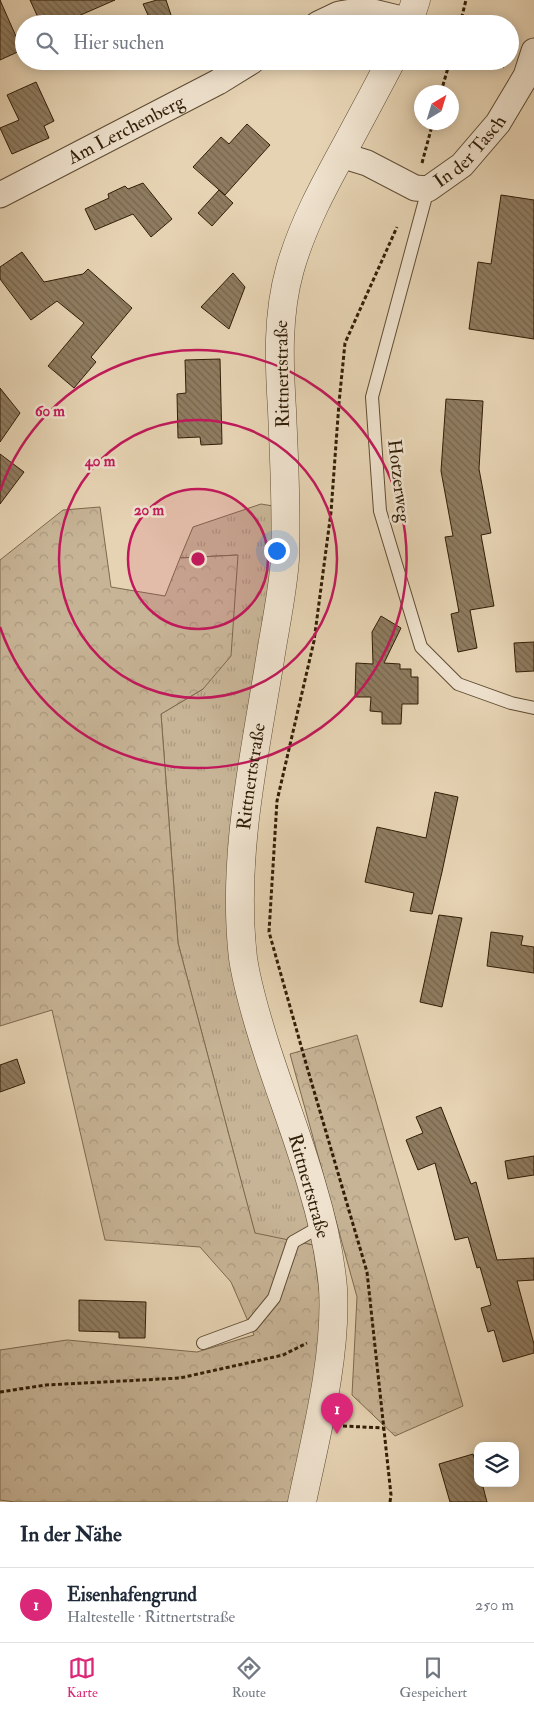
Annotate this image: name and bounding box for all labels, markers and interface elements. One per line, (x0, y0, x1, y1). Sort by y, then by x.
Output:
search box (15, 15, 519, 70)
icon: search (33, 29, 61, 57)
text: Hier suchen (73, 31, 164, 55)
north arrow (414, 85, 459, 130)
street label: Am Lerchenberg (63, 89, 189, 170)
street label: In der Tasch (429, 111, 512, 193)
street label: Rittnertstraße (269, 320, 295, 428)
text: 60 m (35, 402, 65, 421)
street label: Hotzerweg (382, 438, 416, 525)
text: 40 m (84, 452, 116, 471)
text: 20 m (134, 501, 164, 520)
your location (264, 538, 290, 564)
centre of rings (189, 550, 207, 568)
street label: Rittnertstraße (232, 721, 271, 831)
street label: Rittnertstraße (283, 1131, 335, 1241)
pin: 1 (321, 1393, 353, 1434)
map controls (474, 1442, 519, 1487)
button: layers (474, 1442, 519, 1487)
text: In der Nähe (20, 1521, 122, 1548)
text: Eisenhafengrund (67, 1583, 197, 1607)
text: 1 (33, 1595, 39, 1615)
text: 250 m (475, 1595, 514, 1615)
text: Haltestelle · Rittnertstraße (67, 1607, 235, 1627)
tab: Karte (67, 1654, 98, 1701)
tab: Route (232, 1654, 266, 1701)
tab: Gespeichert (400, 1654, 467, 1701)

